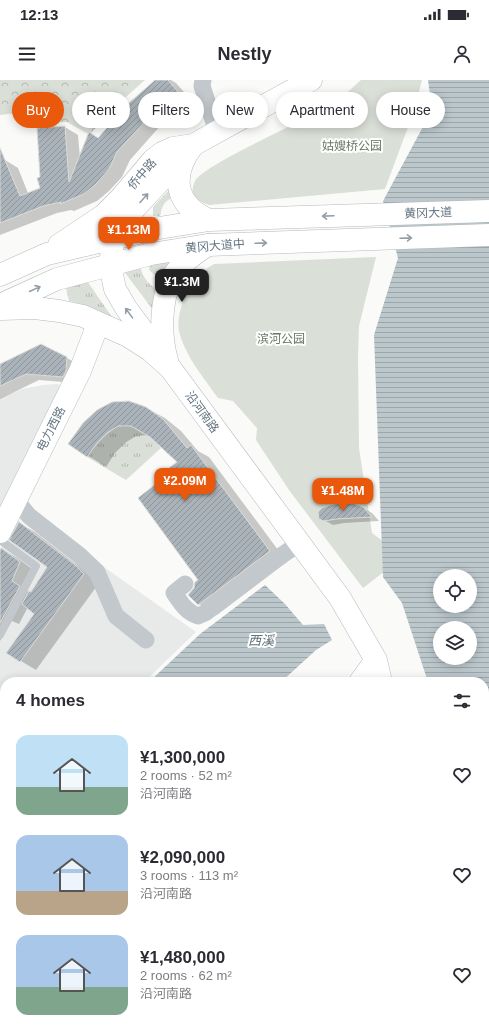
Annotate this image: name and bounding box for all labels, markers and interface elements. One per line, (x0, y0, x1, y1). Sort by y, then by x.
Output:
text: 12:13 (20, 6, 58, 23)
icon: menu (16, 43, 38, 65)
icon: person (451, 43, 473, 65)
text: Nestly (217, 44, 272, 64)
chip: Buy (12, 92, 64, 128)
chip: Rent (72, 92, 130, 128)
chip: Filters (138, 92, 204, 128)
chip: New (212, 92, 268, 128)
chip: Apartment (276, 92, 368, 128)
chip: House (376, 92, 445, 128)
park label: 姑嫂桥公园 (322, 139, 382, 153)
street label: 侨中路 (125, 156, 159, 192)
one-way arrow (139, 193, 149, 203)
street label: 黄冈大道 (404, 205, 452, 221)
one-way arrow (322, 212, 335, 220)
pin: ¥1.13M (96, 217, 162, 251)
text: ¥1.13M (107, 222, 151, 237)
one-way arrow (399, 234, 412, 242)
street label: 黄冈大道中 (184, 236, 246, 256)
one-way arrow (254, 239, 267, 247)
pin: ¥1.3M (154, 269, 210, 303)
text: ¥1.3M (164, 274, 200, 289)
one-way arrow (29, 285, 41, 292)
one-way arrow (125, 307, 133, 318)
park label: 滨河公园 (257, 332, 305, 346)
street label: 沿河南路 (182, 388, 222, 436)
street label: 电力西路 (34, 404, 68, 454)
pin: ¥2.09M (152, 468, 218, 502)
text: ¥2.09M (163, 473, 207, 488)
pin: ¥1.48M (310, 478, 376, 512)
text: ¥1.48M (321, 483, 365, 498)
map controls (433, 569, 477, 665)
button: locate (433, 569, 477, 613)
button: layers (433, 621, 477, 665)
water label: 西溪 (248, 633, 276, 648)
icon: filters (451, 690, 473, 712)
text: 4 homes (16, 691, 85, 710)
text: ¥1,300,000 (140, 748, 225, 767)
icon: home (48, 751, 96, 799)
icon: heart (451, 764, 473, 786)
text: 2 rooms · 52 m² (140, 768, 232, 783)
text: 沿河南路 (140, 786, 192, 801)
text: ¥2,090,000 (140, 848, 225, 867)
icon: home (48, 851, 96, 899)
icon: heart (451, 864, 473, 886)
text: 3 rooms · 113 m² (140, 868, 238, 883)
text: 沿河南路 (140, 886, 192, 901)
text: ¥1,480,000 (140, 948, 225, 967)
icon: home (48, 951, 96, 999)
icon: heart (451, 964, 473, 986)
text: 2 rooms · 62 m² (140, 968, 232, 983)
text: 沿河南路 (140, 986, 192, 1001)

